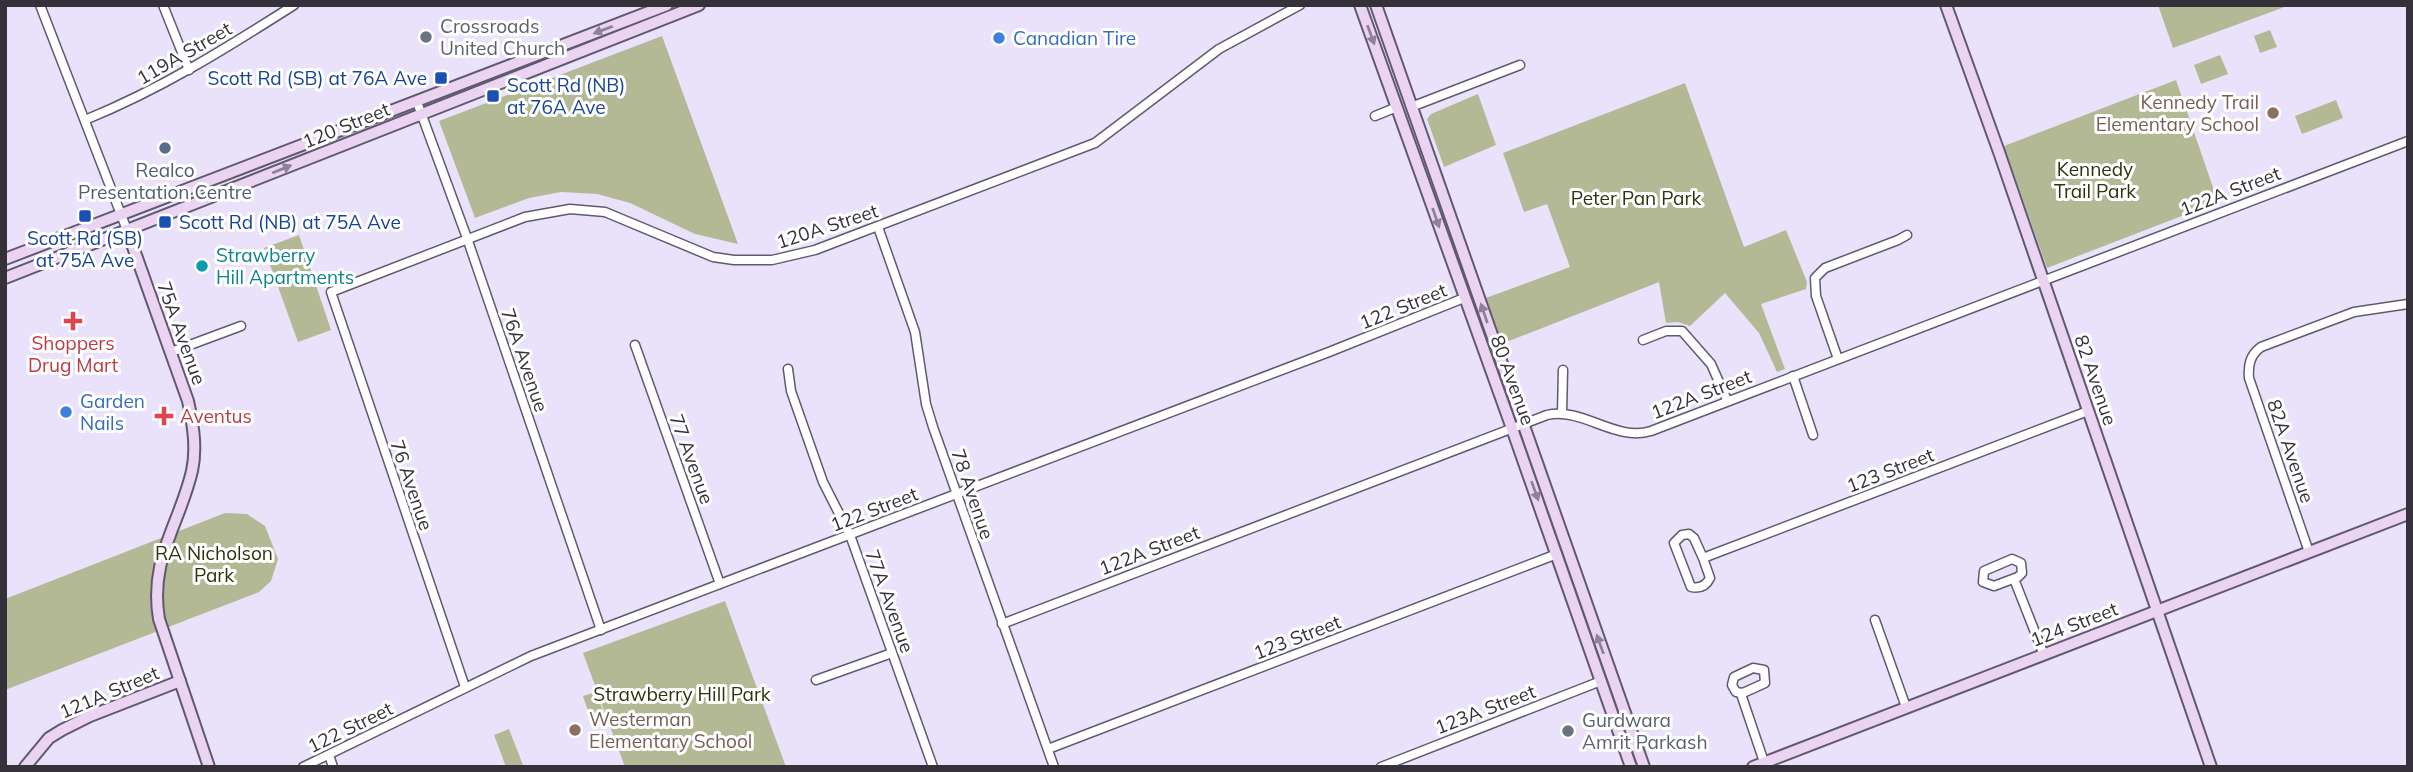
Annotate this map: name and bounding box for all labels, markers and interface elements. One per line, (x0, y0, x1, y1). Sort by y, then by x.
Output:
place label: Crossroads United Church (440, 14, 565, 60)
street label: 119A Street (132, 16, 236, 90)
one-way arrow (1366, 24, 1377, 45)
one-way arrow (592, 25, 613, 36)
place label: Canadian Tire (1013, 26, 1136, 50)
marker: Crossroads United Church (418, 29, 434, 45)
marker: Canadian Tire (991, 30, 1007, 46)
place label: Scott Rd (SB) at 76A Ave (208, 66, 427, 90)
marker: Scott Rd (SB) at 76A Ave (433, 70, 449, 86)
place label: Scott Rd (NB) at 76A Ave (507, 73, 625, 119)
marker: Scott Rd (NB) at 76A Ave (485, 88, 501, 104)
place label: Kennedy Trail Elementary School (2096, 90, 2259, 136)
street label: 120 Street (299, 97, 393, 153)
marker: Kennedy Trail Elementary School (2265, 105, 2281, 121)
marker: Realco Presentation Centre (157, 140, 173, 156)
park label: Kennedy Trail Park (2054, 157, 2136, 203)
place label: Realco Presentation Centre (78, 158, 252, 204)
street label: 122A Street (2176, 161, 2284, 221)
one-way arrow (271, 164, 292, 175)
park label: Peter Pan Park (1571, 186, 1701, 210)
street label: 120A Street (773, 198, 881, 254)
one-way arrow (1431, 207, 1442, 228)
marker: Scott Rd (SB) at 75A Ave (77, 208, 93, 224)
place label: Scott Rd (NB) at 75A Ave (179, 210, 401, 234)
marker: Scott Rd (NB) at 75A Ave (157, 214, 173, 230)
place label: Scott Rd (SB) at 75A Ave (27, 226, 143, 272)
place label: Strawberry Hill Apartments (216, 243, 354, 289)
marker: Strawberry Hill Apartments (194, 258, 210, 274)
street label: 75A Avenue (152, 278, 212, 388)
street label: 122 Street (1356, 278, 1450, 334)
one-way arrow (1478, 303, 1489, 324)
street label: 76A Avenue (496, 305, 554, 415)
marker: Shoppers Drug Mart (65, 313, 81, 329)
place label: Shoppers Drug Mart (28, 331, 118, 377)
street label: 80 Avenue (1486, 332, 1540, 428)
street label: 82 Avenue (2069, 332, 2123, 428)
street label: 122A Street (1647, 364, 1755, 424)
place label: Garden Nails (80, 389, 145, 435)
street label: 82A Avenue (2262, 396, 2320, 506)
marker: Garden Nails (58, 404, 74, 420)
place label: Aventus (180, 404, 252, 428)
marker: Aventus (154, 406, 174, 426)
street label: 77 Avenue (665, 411, 719, 507)
street label: 76 Avenue (385, 437, 439, 533)
street label: 123 Street (1843, 442, 1937, 498)
street label: 78 Avenue (946, 446, 1000, 542)
street label: 122 Street (827, 481, 921, 537)
one-way arrow (1530, 481, 1541, 502)
street label: 122A Street (1095, 520, 1203, 580)
park label: RA Nicholson Park (155, 541, 273, 587)
street label: 77A Avenue (860, 546, 920, 656)
street label: 124 Street (2027, 596, 2121, 652)
street label: 123 Street (1250, 609, 1344, 665)
one-way arrow (1594, 634, 1605, 655)
street label: 121A Street (56, 660, 163, 724)
street label: 123A Street (1431, 679, 1539, 739)
park label: Strawberry Hill Park (593, 682, 771, 706)
street label: 122 Street (304, 696, 397, 758)
place label: Westerman Elementary School (589, 707, 752, 753)
place label: Gurdwara Amrit Parkash (1582, 708, 1708, 754)
marker: Westerman Elementary School (567, 722, 583, 738)
marker: Gurdwara Amrit Parkash (1560, 723, 1576, 739)

